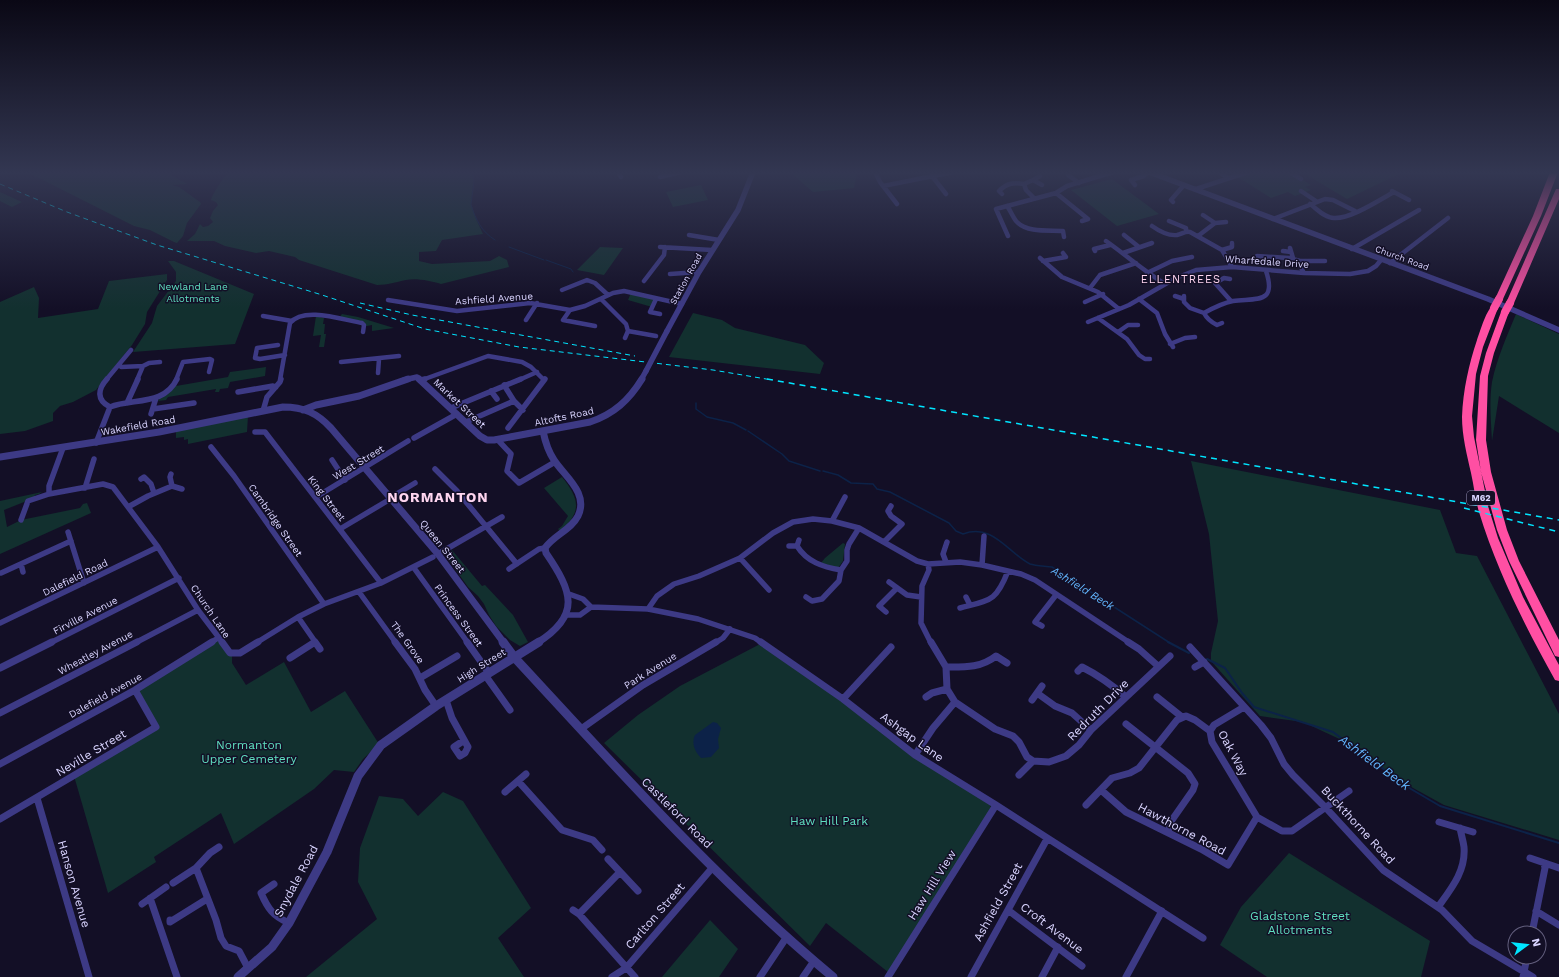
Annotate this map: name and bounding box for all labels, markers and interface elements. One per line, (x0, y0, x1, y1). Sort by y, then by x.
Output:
street label: Church Road (1374, 244, 1430, 272)
street label: Station Road (668, 252, 704, 306)
street label: Wharfedale Drive (1225, 253, 1310, 270)
district label: ELLENTREES (1141, 273, 1221, 286)
park label: Newland Lane Allotments (158, 281, 228, 304)
street label: Ashfield Avenue (455, 290, 534, 307)
street label: Market Street (431, 376, 489, 431)
street label: Altofts Road (533, 405, 595, 428)
street label: Wakefield Road (100, 414, 176, 437)
street label: West Street (331, 442, 387, 482)
street label: King Street (306, 474, 348, 524)
street label: Cambridge Street (246, 482, 305, 559)
district label: NORMANTON (387, 489, 489, 505)
road number: M62 (1467, 491, 1495, 505)
street label: Queen Street (418, 518, 468, 576)
street label: Dalefield Road (41, 557, 110, 598)
water label: Ashfield Beck (1048, 563, 1117, 613)
street label: Princess Street (432, 582, 485, 649)
street label: Church Lane (189, 583, 233, 640)
street label: Firville Avenue (51, 594, 120, 636)
street label: The Grove (389, 619, 427, 666)
street label: Wheatley Avenue (56, 628, 135, 677)
street label: High Street (455, 646, 508, 685)
street label: Park Avenue (622, 650, 679, 691)
street label: Dalefield Avenue (67, 671, 144, 720)
street label: Redruth Drive (1064, 676, 1132, 744)
street label: Ashgap Lane (878, 709, 946, 765)
street label: Neville Street (53, 727, 129, 779)
street label: Oak Way (1215, 728, 1251, 779)
water label: Ashfield Beck (1335, 731, 1414, 794)
park label: Normanton Upper Cemetery (201, 738, 298, 766)
street label: Castleford Road (639, 775, 715, 851)
street label: Buckthorne Road (1318, 783, 1398, 867)
street label: Hawthorne Road (1136, 800, 1228, 858)
park label: Haw Hill Park (790, 814, 868, 828)
street label: Hanson Avenue (55, 839, 93, 929)
street label: Snydale Road (271, 843, 321, 919)
street label: Haw Hill View (905, 848, 959, 922)
street label: Ashfield Street (971, 860, 1025, 944)
street label: Carlton Street (622, 880, 688, 952)
street label: Croft Avenue (1018, 900, 1086, 956)
park label: Gladstone Street Allotments (1250, 909, 1350, 937)
north arrow (1507, 925, 1547, 965)
text: N (1529, 937, 1544, 948)

